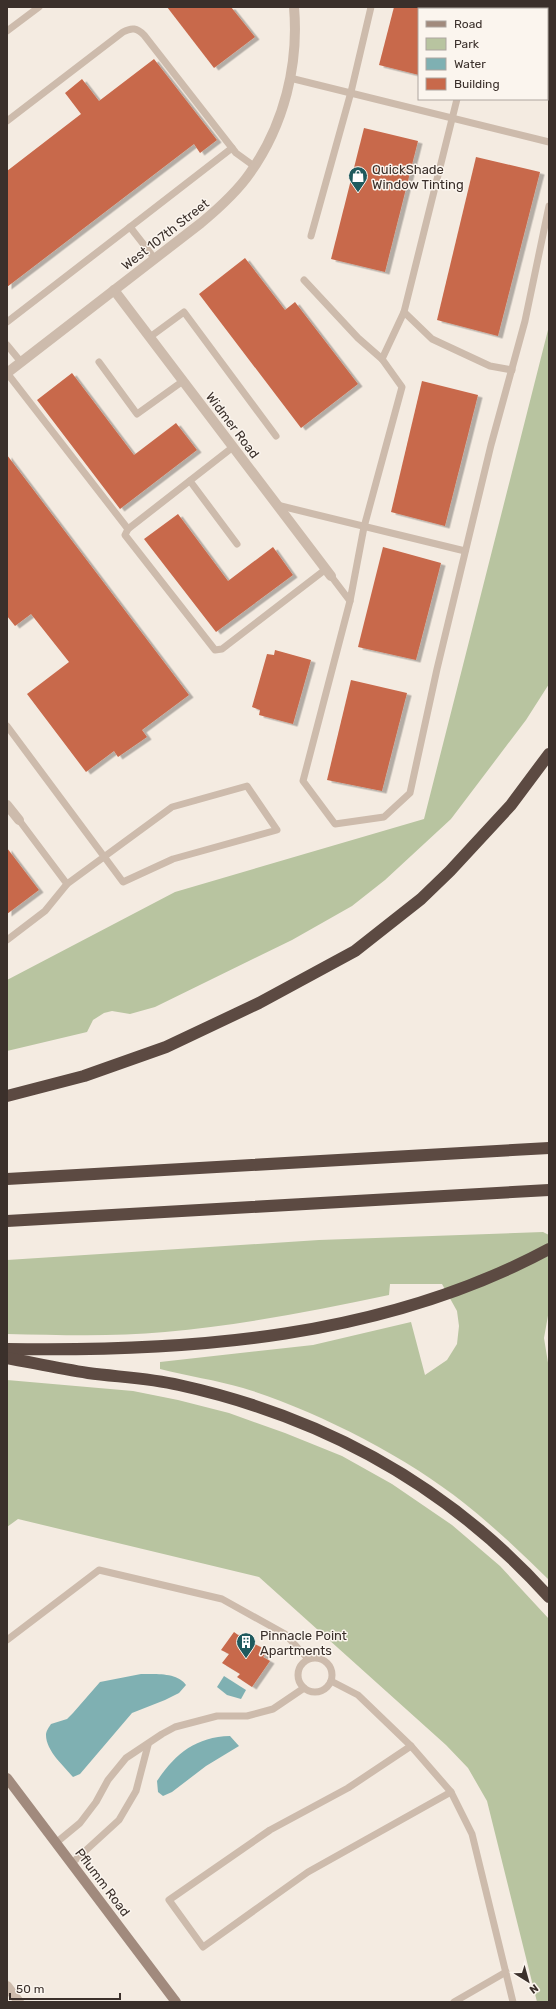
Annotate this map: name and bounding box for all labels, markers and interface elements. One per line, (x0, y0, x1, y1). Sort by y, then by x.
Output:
legend (418, 8, 548, 100)
text: Road (454, 17, 482, 31)
text: Park (454, 37, 480, 51)
text: Water (454, 57, 486, 71)
text: Building (454, 77, 500, 91)
place label: QuickShade Window Tinting (372, 162, 464, 193)
shop icon: QuickShade Window Tinting (347, 165, 369, 193)
street label: West 107th Street (119, 196, 212, 273)
street label: Widmer Road (203, 389, 262, 461)
place label: Pinnacle Point Apartments (260, 1628, 347, 1658)
building icon: Pinnacle Point Apartments (235, 1631, 257, 1659)
street label: Pflumm Road (72, 1845, 133, 1919)
north arrow (508, 1961, 548, 2001)
scale bar (10, 1975, 120, 2001)
text: N (527, 1981, 541, 1996)
text: 50 m (16, 1982, 44, 1996)

